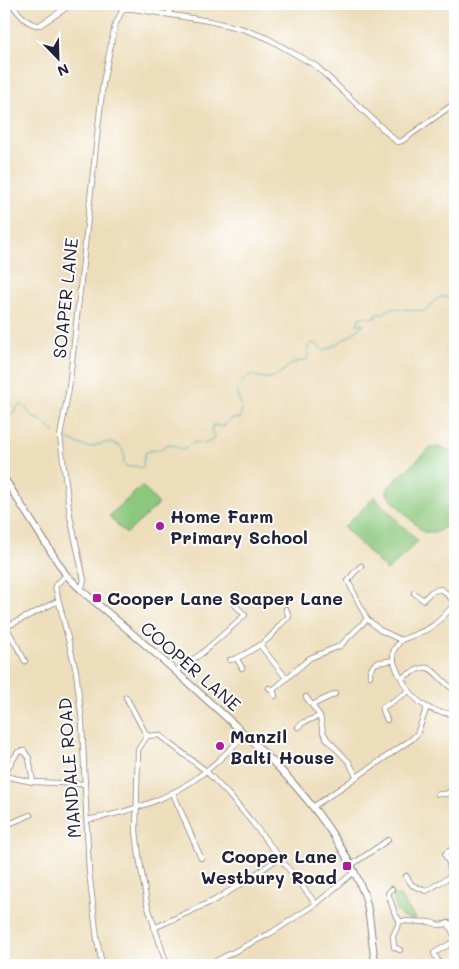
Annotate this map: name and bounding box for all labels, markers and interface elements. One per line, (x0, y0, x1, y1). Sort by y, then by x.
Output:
north arrow (32, 32, 82, 82)
text: N (55, 60, 72, 81)
street label: SOAPER LANE (47, 237, 83, 359)
place label: Home Farm Primary School (170, 504, 308, 549)
marker: Home Farm Primary School (154, 520, 166, 532)
place label: Cooper Lane Soaper Lane (107, 586, 343, 610)
marker: Cooper Lane Soaper Lane (91, 592, 103, 604)
street label: COOPER LANE (136, 616, 246, 716)
street label: MANDALE ROAD (52, 697, 86, 839)
place label: Manzil Balti House (230, 724, 334, 769)
marker: Manzil Balti House (214, 740, 226, 752)
place label: Cooper Lane Westbury Road (201, 844, 337, 889)
marker: Cooper Lane Westbury Road (341, 860, 353, 872)

